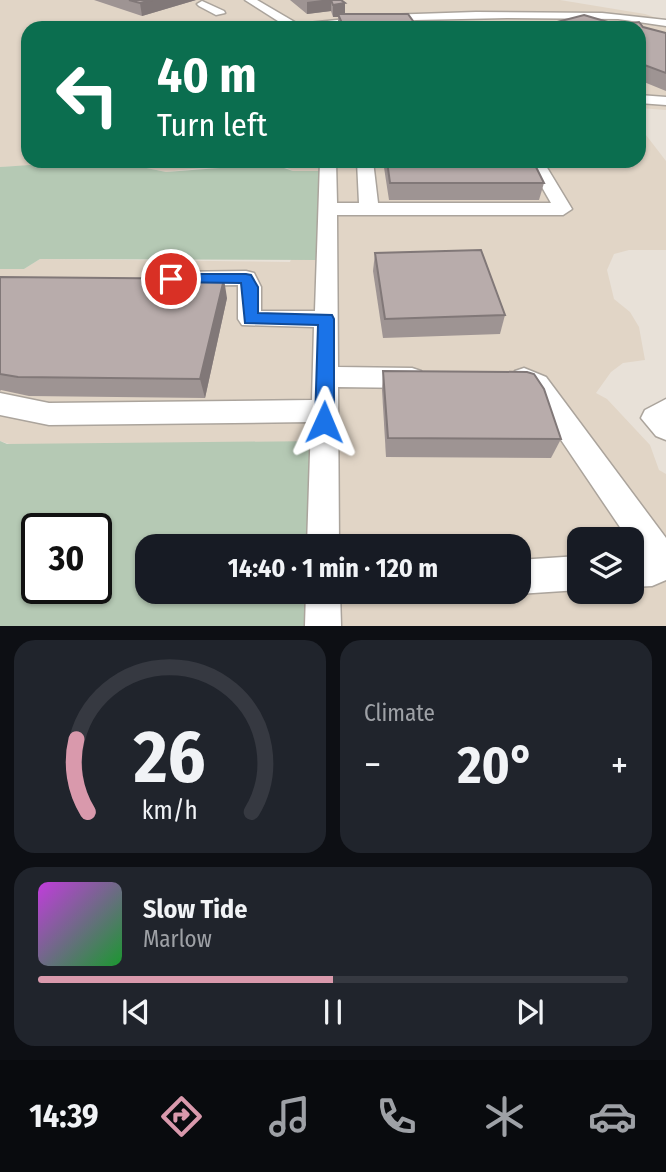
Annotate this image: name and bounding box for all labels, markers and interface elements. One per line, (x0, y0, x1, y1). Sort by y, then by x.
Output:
text: 40 m (157, 46, 257, 105)
icon: left (42, 49, 133, 140)
text: Turn left (157, 106, 267, 144)
pin (141, 249, 201, 309)
icon: arrive (152, 260, 190, 298)
position arrow (287, 385, 361, 459)
speed limit sign: 30 (21, 513, 112, 604)
map controls (567, 527, 644, 604)
button: layers (567, 527, 644, 604)
text: 14:40 · 1 min · 120 m (228, 553, 438, 584)
text: Climate (364, 699, 435, 727)
text: 26 (133, 715, 206, 802)
text: 20° (458, 734, 534, 797)
text: − (364, 742, 381, 788)
text: + (611, 742, 628, 788)
text: km/h (142, 796, 198, 826)
text: Slow Tide (143, 894, 247, 925)
text: Marlow (143, 925, 212, 953)
icon: previous (117, 993, 155, 1031)
icon: pause (314, 993, 352, 1031)
icon: next (511, 993, 549, 1031)
icon: directions (157, 1092, 206, 1141)
icon: music (265, 1092, 314, 1141)
icon: phone (372, 1092, 421, 1141)
icon: climate (480, 1092, 529, 1141)
icon: car (588, 1092, 637, 1141)
text: 14:39 (29, 1097, 99, 1135)

